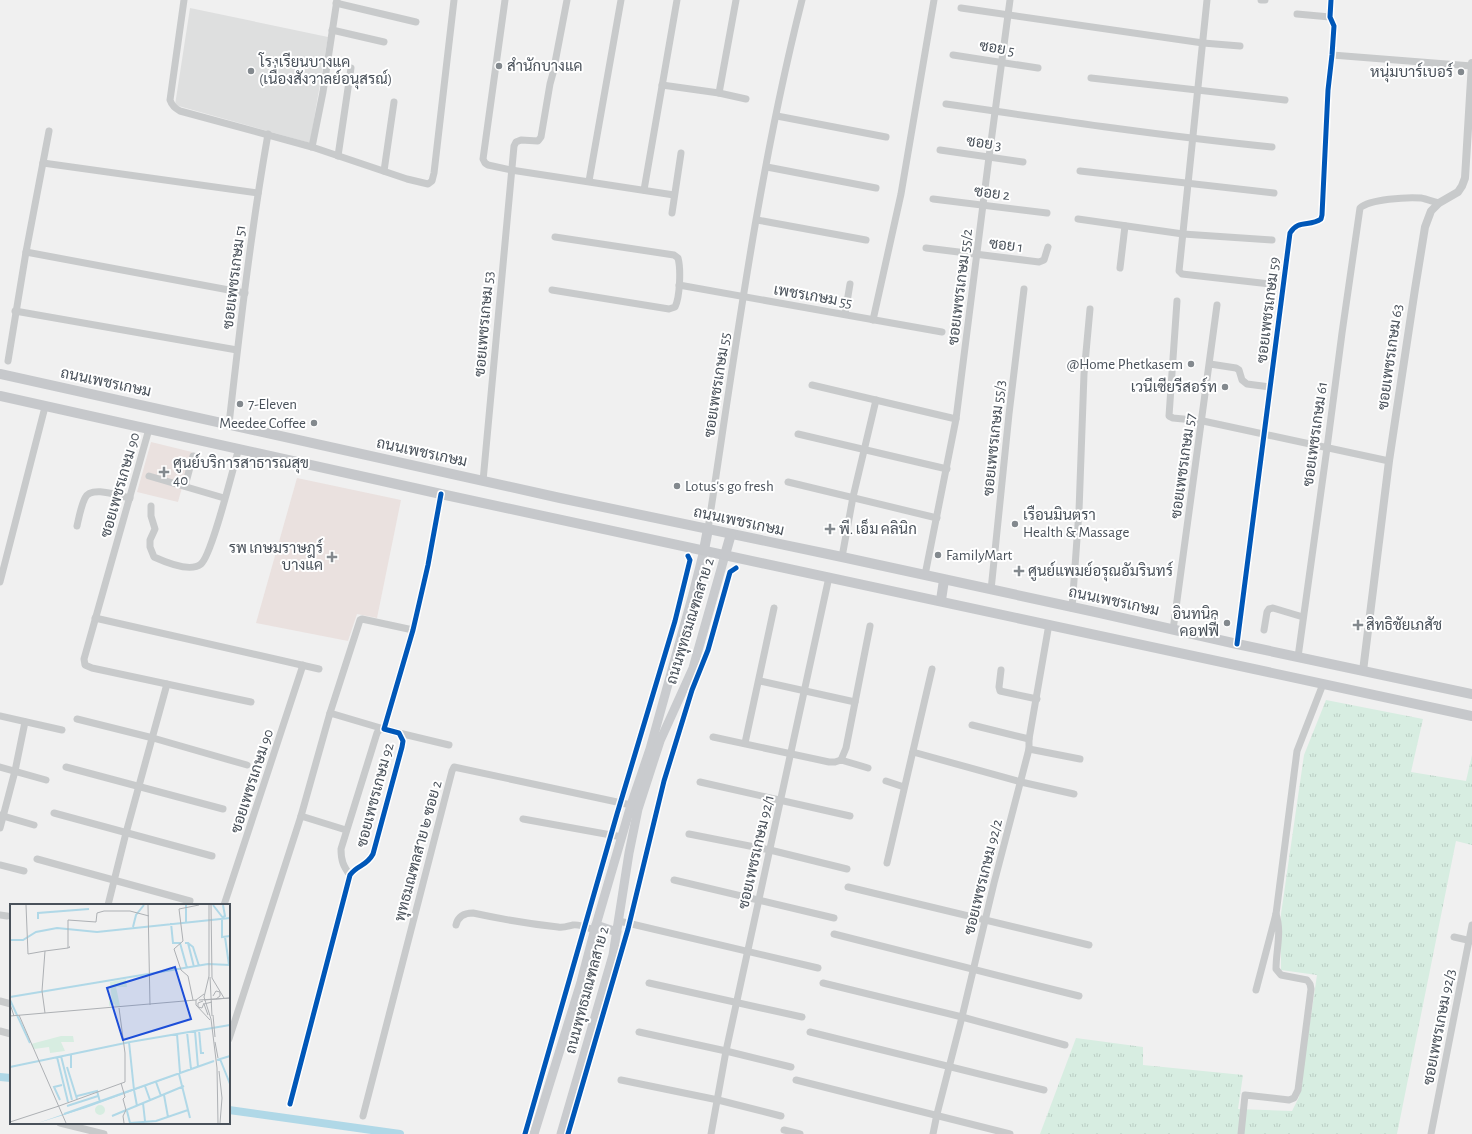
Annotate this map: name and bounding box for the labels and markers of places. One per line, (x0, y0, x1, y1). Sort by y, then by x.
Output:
place label: โรงเรียนบางแค (เนื่องสังวาลย์อนุสรณ์) (258, 52, 392, 90)
place label: สำนักบางแค (507, 57, 583, 74)
marker: สำนักบางแค (494, 61, 504, 71)
place label: หนุ่มบาร์เบอร์ (1370, 62, 1453, 83)
marker: โรงเรียนบางแค (เนื่องสังวาลย์อนุสรณ์) (246, 66, 256, 76)
marker: หนุ่มบาร์เบอร์ (1456, 67, 1466, 77)
place label: @Home Phetkasem (1067, 357, 1183, 372)
marker: @Home Phetkasem (1186, 359, 1196, 369)
place label: เวนีเซียรีสอร์ท (1131, 377, 1217, 395)
marker: เวนีเซียรีสอร์ท (1220, 382, 1230, 392)
place label: 7-Eleven (248, 397, 297, 412)
marker: 7-Eleven (235, 399, 245, 409)
place label: Meedee Coffee (219, 416, 306, 431)
marker: Meedee Coffee (309, 418, 319, 428)
place label: ศูนย์บริการสาธารณสุข 40 (173, 453, 309, 488)
marker: ศูนย์บริการสาธารณสุข 40 (158, 466, 170, 478)
place label: Lotus's go fresh (685, 479, 774, 494)
marker: Lotus's go fresh (672, 481, 682, 491)
place label: เรือนมินตรา Health & Massage (1023, 505, 1129, 540)
place label: พี. เอ็ม คลินิก (839, 518, 917, 537)
marker: เรือนมินตรา Health & Massage (1010, 519, 1020, 529)
marker: พี. เอ็ม คลินิก (824, 523, 836, 535)
place label: รพ เกษมราษฎร์ บางแค (229, 538, 323, 573)
place label: FamilyMart (946, 548, 1013, 563)
marker: FamilyMart (933, 550, 943, 560)
marker: รพ เกษมราษฎร์ บางแค (326, 551, 338, 563)
place label: ศูนย์แพมย์อรุณอัมรินทร์ (1028, 561, 1173, 582)
marker: ศูนย์แพมย์อรุณอัมรินทร์ (1013, 565, 1025, 577)
place label: อินทนิล คอฟฟี่ (1173, 605, 1219, 639)
place label: สิทธิชัยเภสัช (1366, 616, 1442, 633)
marker: อินทนิล คอฟฟี่ (1222, 618, 1232, 628)
marker: สิทธิชัยเภสัช (1353, 620, 1363, 630)

